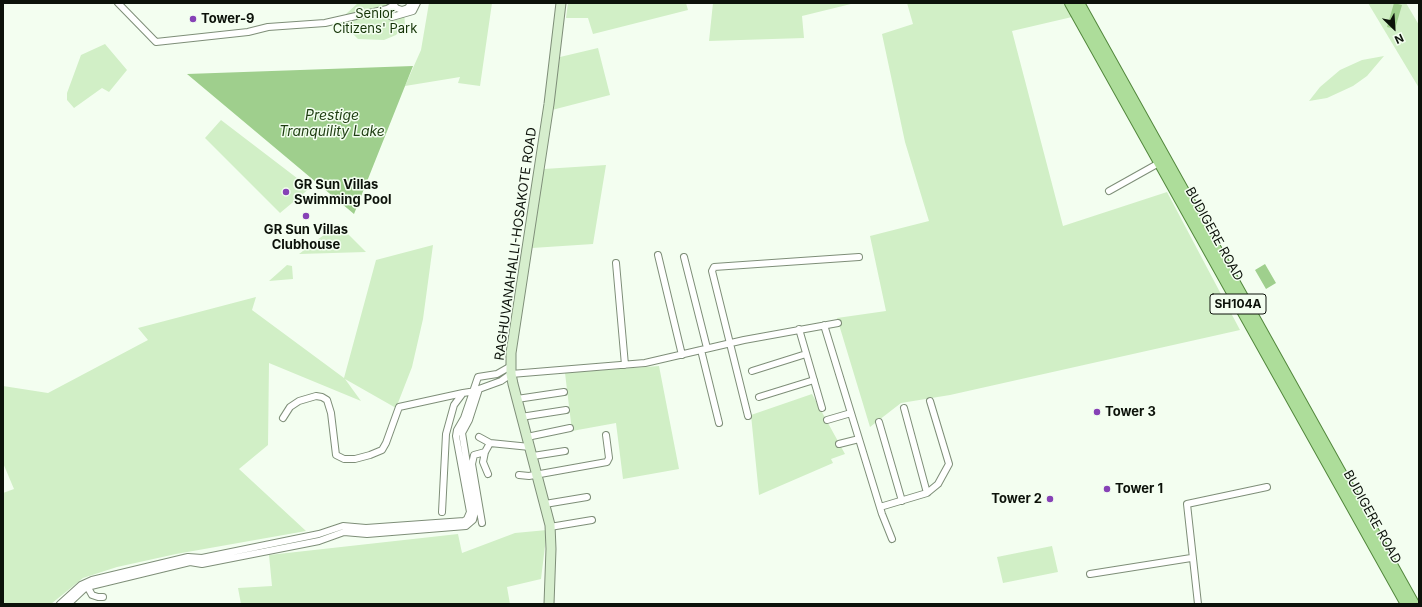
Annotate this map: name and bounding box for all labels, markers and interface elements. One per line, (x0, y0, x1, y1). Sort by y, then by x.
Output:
park label: Senior Citizens' Park (333, 6, 417, 37)
north arrow (1374, 8, 1414, 48)
place label: Tower-9 (201, 11, 254, 27)
marker: Tower-9 (188, 14, 198, 24)
text: N (1392, 31, 1406, 47)
water label: Prestige Tranquility Lake (279, 108, 385, 140)
street label: RAGHUVANAHALLI-HOSAKOTE ROAD (492, 126, 540, 362)
place label: GR Sun Villas Swimming Pool (294, 177, 392, 208)
street label: BUDIGERE ROAD (1182, 184, 1246, 284)
marker: GR Sun Villas Swimming Pool (281, 187, 291, 197)
marker: GR Sun Villas Clubhouse (301, 211, 311, 221)
place label: GR Sun Villas Clubhouse (264, 222, 348, 253)
road number: SH104A (1210, 294, 1266, 314)
place label: Tower 3 (1105, 404, 1156, 420)
marker: Tower 3 (1092, 407, 1102, 417)
street label: BUDIGERE ROAD (1340, 467, 1404, 567)
place label: Tower 1 (1115, 481, 1163, 497)
marker: Tower 1 (1102, 484, 1112, 494)
place label: Tower 2 (991, 491, 1042, 507)
marker: Tower 2 (1045, 494, 1055, 504)

